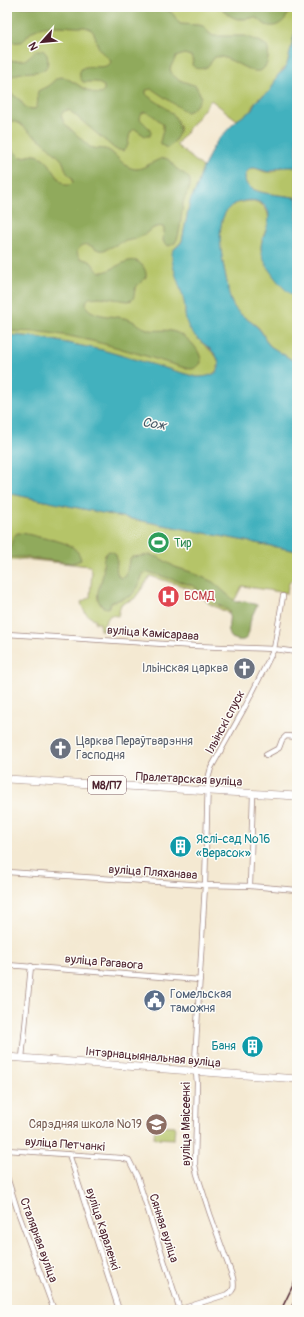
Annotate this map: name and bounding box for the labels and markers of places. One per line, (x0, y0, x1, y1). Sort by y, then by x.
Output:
sports icon: Тир (146, 530, 172, 556)
place label: Тир (174, 536, 192, 551)
hospital icon: БСМД (155, 583, 181, 609)
place label: БСМД (184, 589, 215, 604)
church icon: Ільінская царква (231, 655, 257, 681)
place label: Ільінская царква (142, 661, 228, 676)
place label: Царква Пераўтварэння Гасподня (76, 734, 193, 763)
church icon: Царква Пераўтварэння Гасподня (47, 735, 73, 761)
place label: Яслі-сад №16 «Верасок» (196, 832, 270, 861)
building icon: Яслі-сад №16 «Верасок» (168, 833, 194, 859)
place label: Гомельская таможня (170, 987, 232, 1016)
public building icon: Гомельская таможня (142, 988, 168, 1014)
building icon: Баня (239, 1033, 265, 1059)
place label: Баня (212, 1039, 236, 1054)
school or university icon: Сярэдняя школа №19 (144, 1111, 170, 1137)
place label: Сярэдняя школа №19 (29, 1117, 142, 1132)

